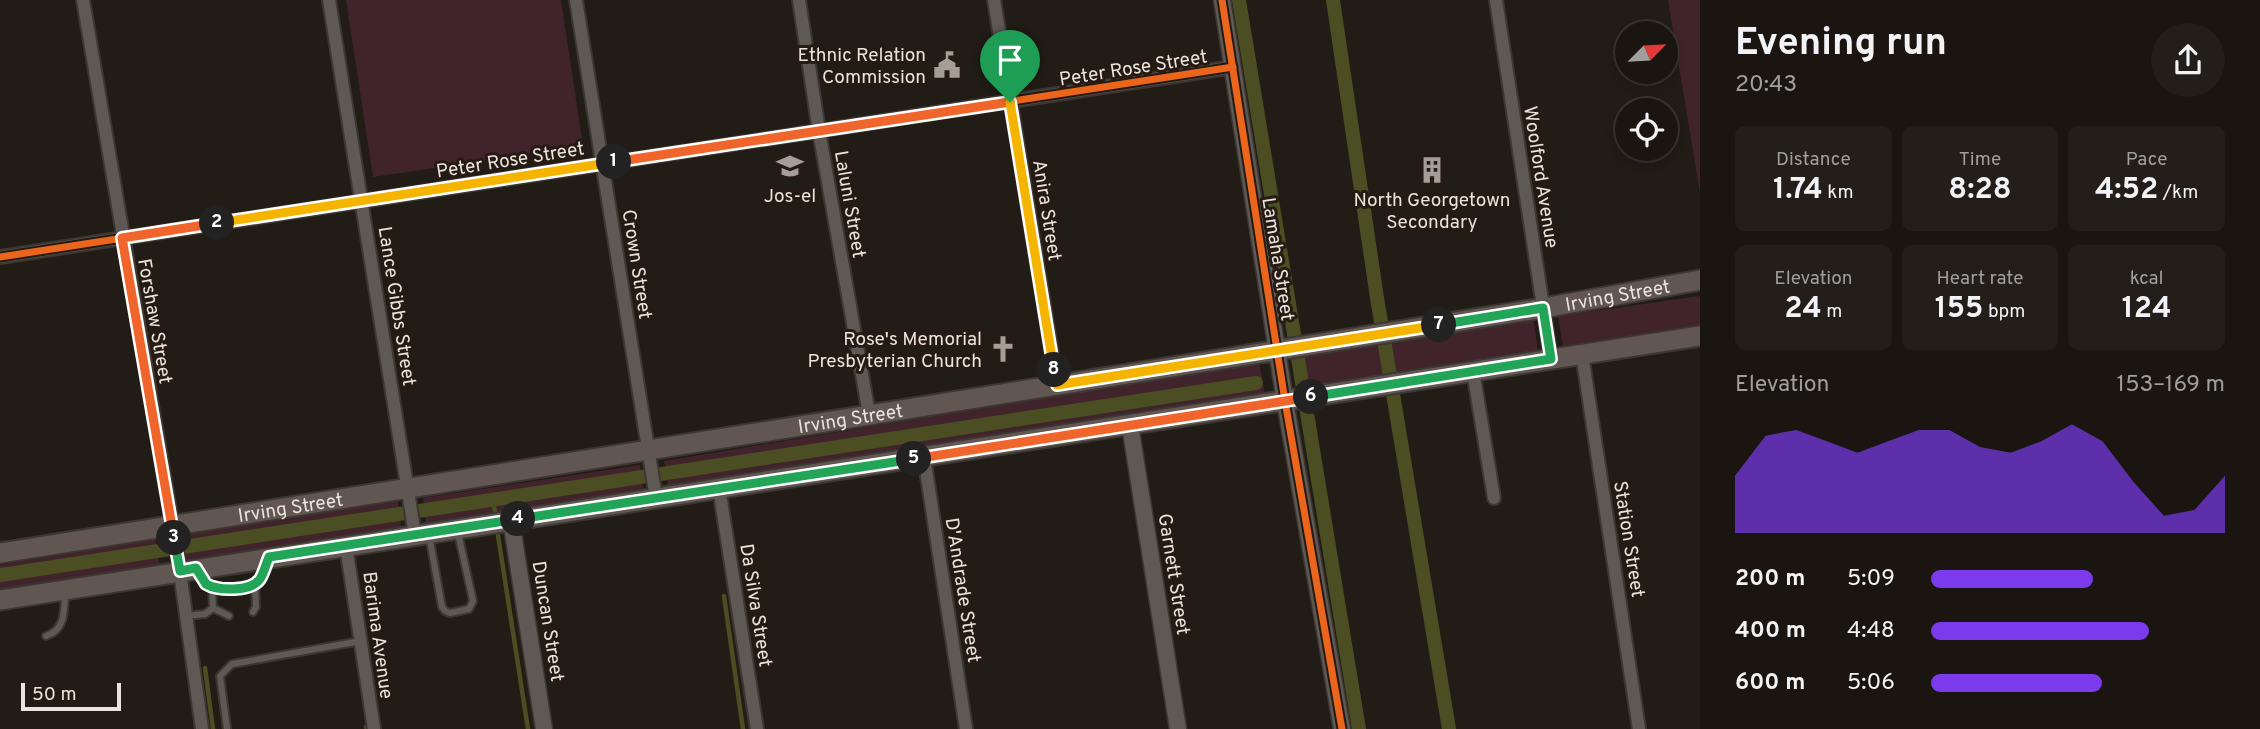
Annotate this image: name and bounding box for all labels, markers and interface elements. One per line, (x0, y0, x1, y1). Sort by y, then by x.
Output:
text: Evening run (1735, 20, 1947, 69)
north arrow (1615, 21, 1678, 84)
map controls (1615, 21, 1678, 161)
button: share (2151, 23, 2225, 97)
pin (980, 30, 1040, 102)
icon: arrive (991, 41, 1029, 79)
place label: Ethnic Relation Commission (798, 44, 926, 90)
street label: Peter Rose Street (1058, 45, 1209, 93)
public building icon: Ethnic Relation Commission (932, 50, 962, 80)
text: 20:43 (1735, 71, 1797, 100)
button: locate (1615, 98, 1678, 161)
street label: Woolford Avenue (1517, 105, 1563, 250)
street label: Peter Rose Street (435, 137, 586, 185)
pin: 1 (596, 144, 632, 180)
text: Distance (1776, 148, 1851, 172)
text: Time (1959, 148, 2001, 172)
text: Pace (2126, 148, 2168, 172)
text: 1 (610, 149, 617, 173)
street label: Laluni Street (828, 149, 870, 260)
school or university icon: Jos-el (775, 151, 805, 181)
building icon: North Georgetown Secondary (1417, 155, 1447, 185)
street label: Anira Street (1026, 158, 1066, 263)
text: 1.74 (1773, 172, 1823, 209)
text: 8:28 (1948, 172, 2012, 209)
text: 4:52 (2095, 172, 2158, 209)
text: km (1823, 181, 1854, 205)
text: /km (2158, 181, 2198, 205)
place label: Jos-el (764, 185, 816, 209)
place label: North Georgetown Secondary (1353, 189, 1511, 235)
street label: Lamaha Street (1255, 196, 1299, 323)
pin: 2 (200, 206, 234, 241)
street label: Crown Street (616, 208, 657, 321)
text: 2 (211, 210, 222, 234)
street label: Lance Gibbs Street (372, 225, 420, 388)
street label: Forshaw Street (131, 257, 177, 386)
text: Elevation (1774, 267, 1852, 291)
text: Heart rate (1937, 267, 2023, 291)
text: kcal (2130, 267, 2164, 291)
street label: Irving Street (1564, 276, 1672, 318)
text: 24 (1784, 291, 1822, 328)
text: 155 (1935, 291, 1983, 328)
text: 124 (2122, 291, 2171, 328)
text: m (1822, 300, 1842, 324)
text: bpm (1983, 300, 2025, 324)
pin: 7 (1422, 308, 1456, 342)
text: 7 (1433, 312, 1444, 336)
place label: Rose's Memorial Presbyterian Church (807, 328, 982, 374)
church icon: Rose's Memorial Presbyterian Church (988, 334, 1018, 364)
pin: 8 (1036, 352, 1072, 388)
text: 8 (1048, 357, 1059, 381)
text: Elevation (1735, 371, 1830, 400)
text: 153–169 m (2117, 371, 2225, 400)
pin: 6 (1294, 380, 1328, 414)
text: 6 (1305, 384, 1316, 408)
street label: Irving Street (796, 400, 905, 440)
pin: 5 (897, 442, 932, 476)
text: 5 (908, 446, 919, 470)
street label: Station Street (1607, 479, 1649, 599)
street label: Irving Street (236, 489, 345, 529)
pin: 4 (500, 502, 536, 536)
text: 4 (511, 506, 524, 530)
street label: Garnett Street (1152, 512, 1194, 637)
street label: D'Andrade Street (939, 516, 985, 665)
pin: 3 (156, 520, 192, 556)
text: 3 (168, 525, 179, 549)
street label: Da Silva Street (733, 542, 777, 669)
street label: Duncan Street (526, 559, 568, 683)
text: 200 m (1735, 565, 1805, 594)
text: 5:09 (1847, 565, 1895, 594)
street label: Barima Avenue (356, 570, 398, 701)
text: 400 m (1735, 617, 1806, 646)
text: 4:48 (1847, 617, 1895, 646)
text: 600 m (1735, 669, 1805, 698)
text: 5:06 (1847, 669, 1895, 698)
scale bar (21, 680, 121, 712)
text: 50 m (32, 683, 77, 707)

